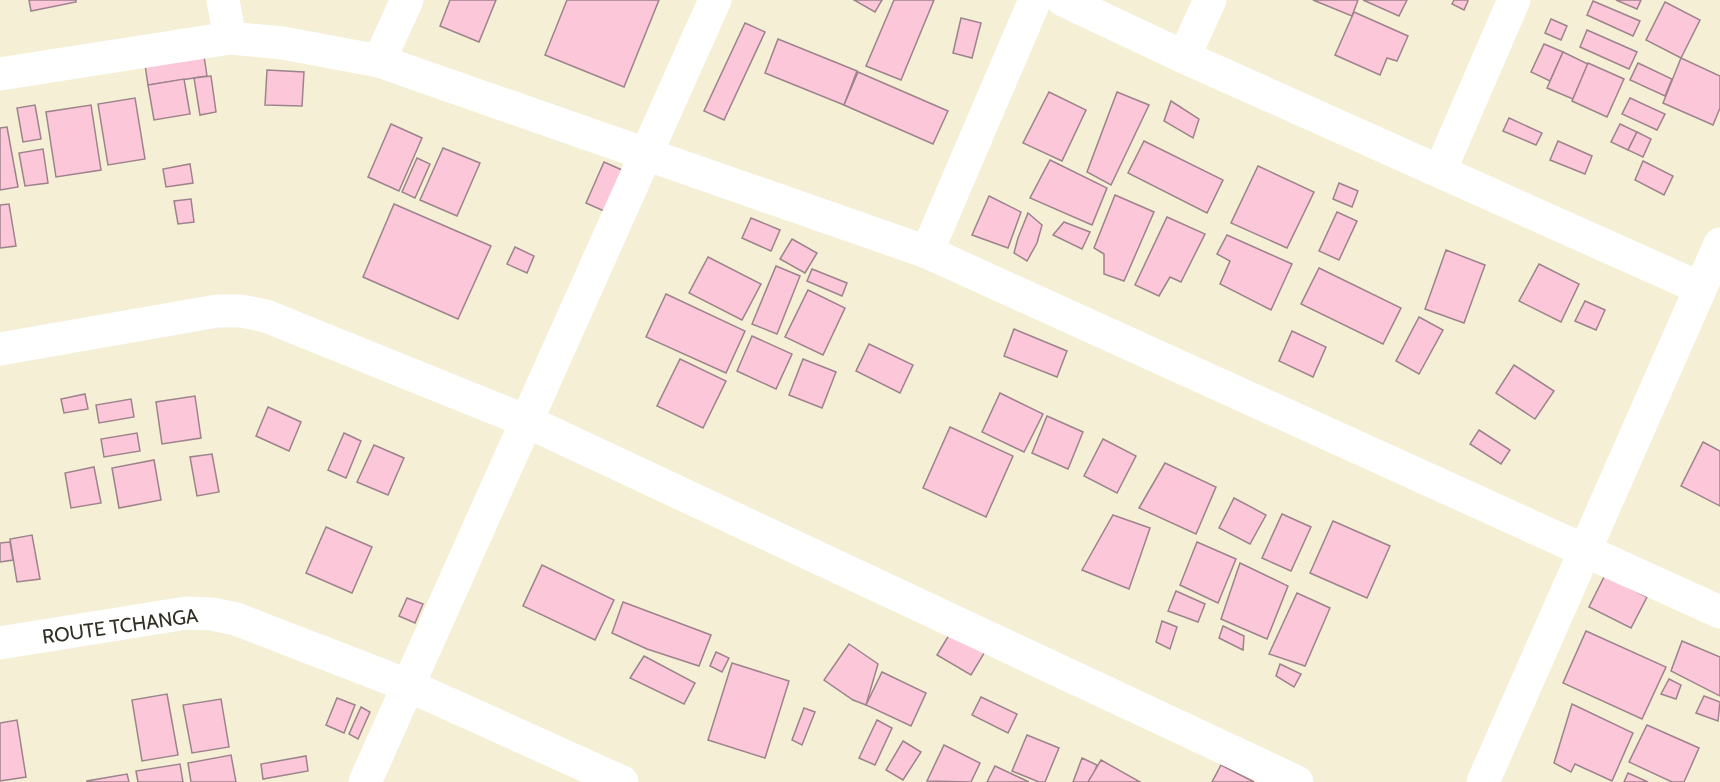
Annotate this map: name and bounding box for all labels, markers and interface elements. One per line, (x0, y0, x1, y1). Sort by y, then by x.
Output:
street label: ROUTE TCHANGA (41, 603, 200, 649)

